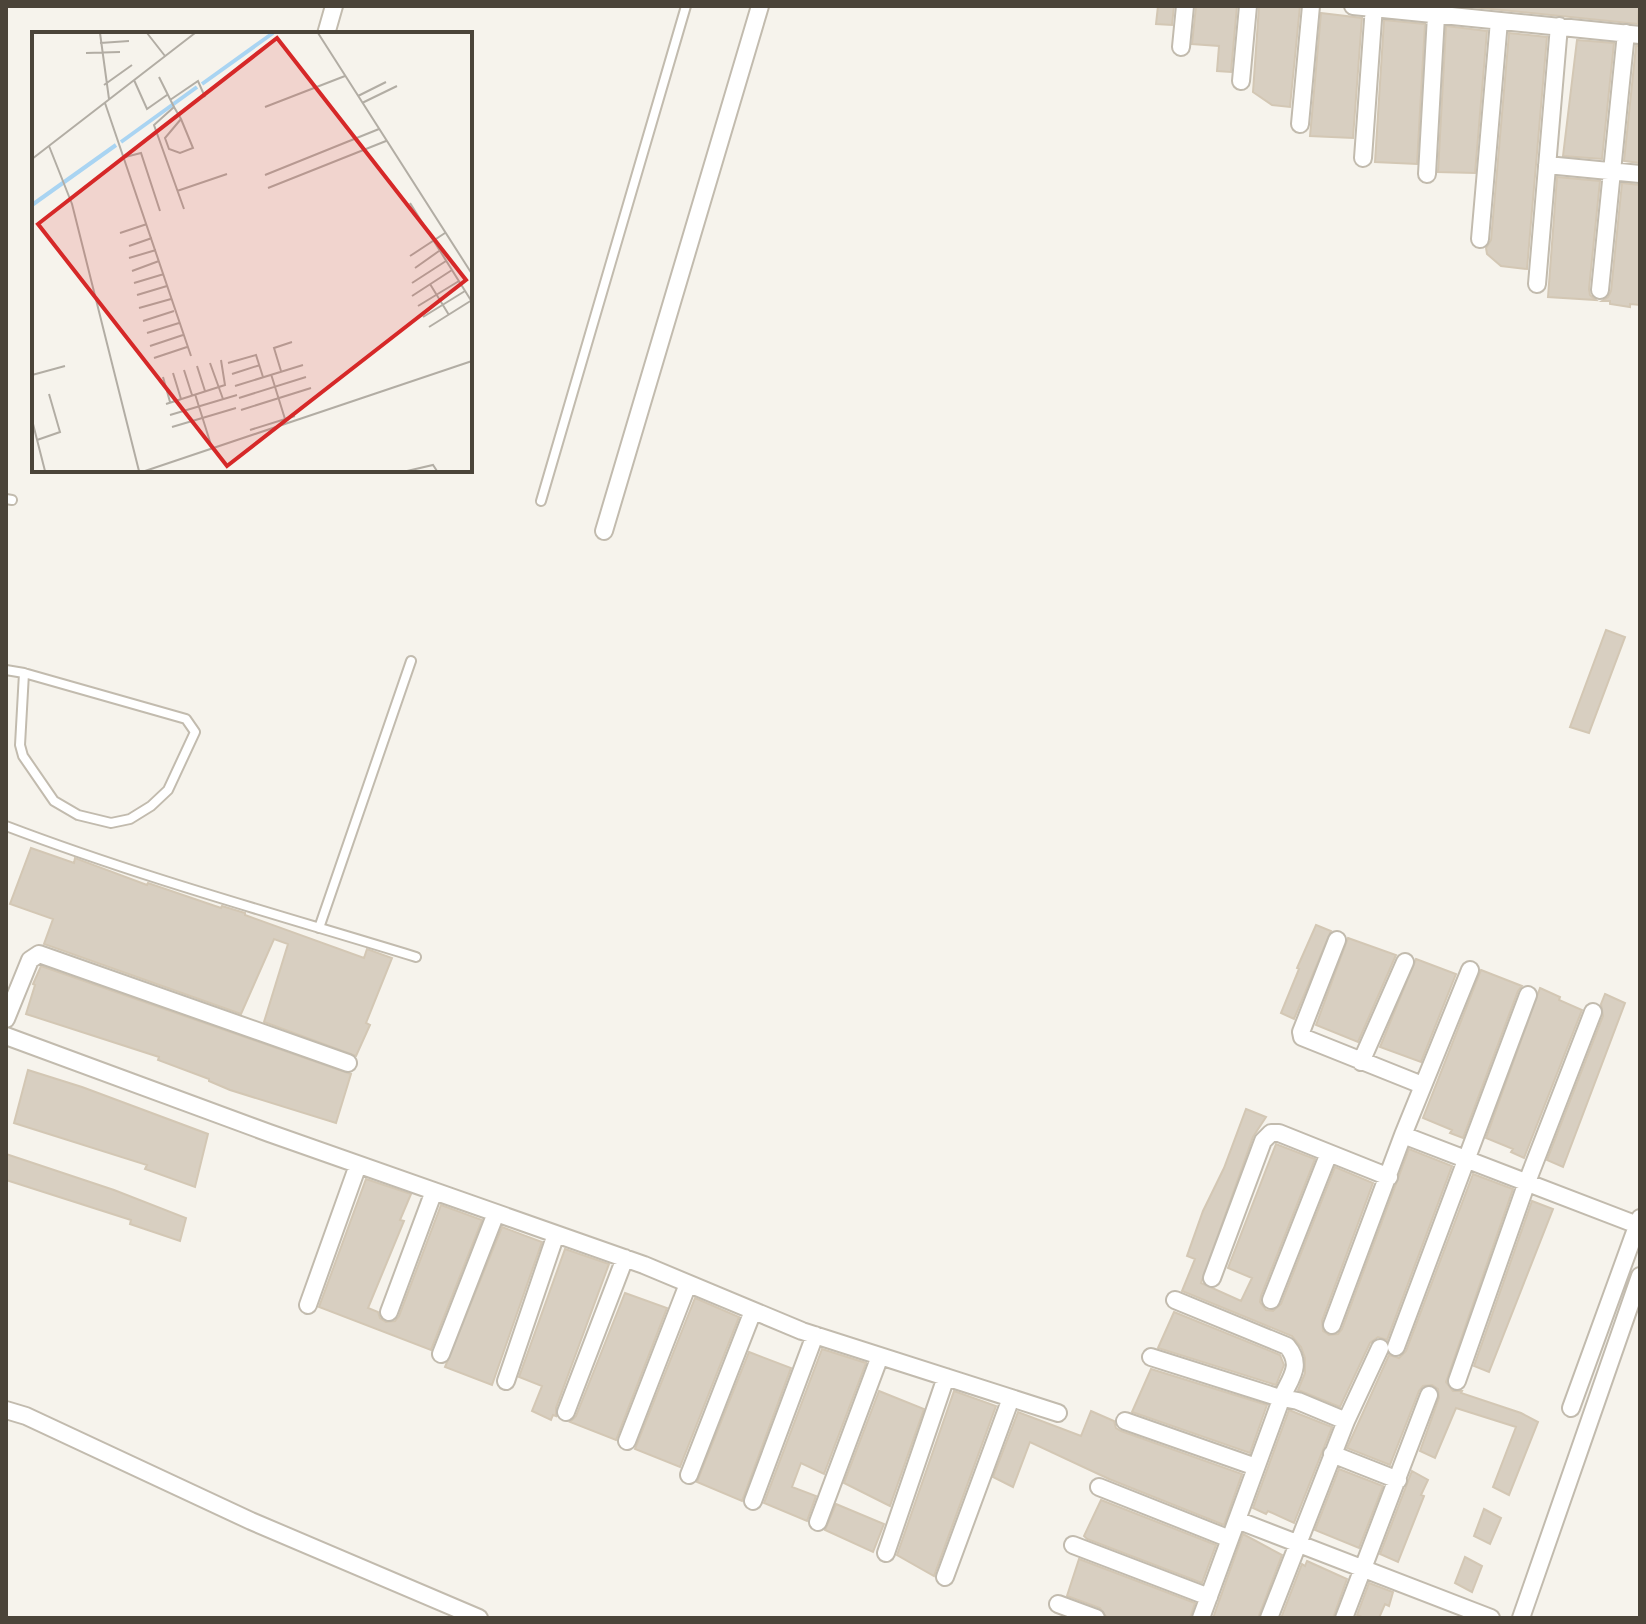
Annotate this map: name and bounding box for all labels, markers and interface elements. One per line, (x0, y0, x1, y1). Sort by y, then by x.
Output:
inset map (32, 32, 472, 472)

